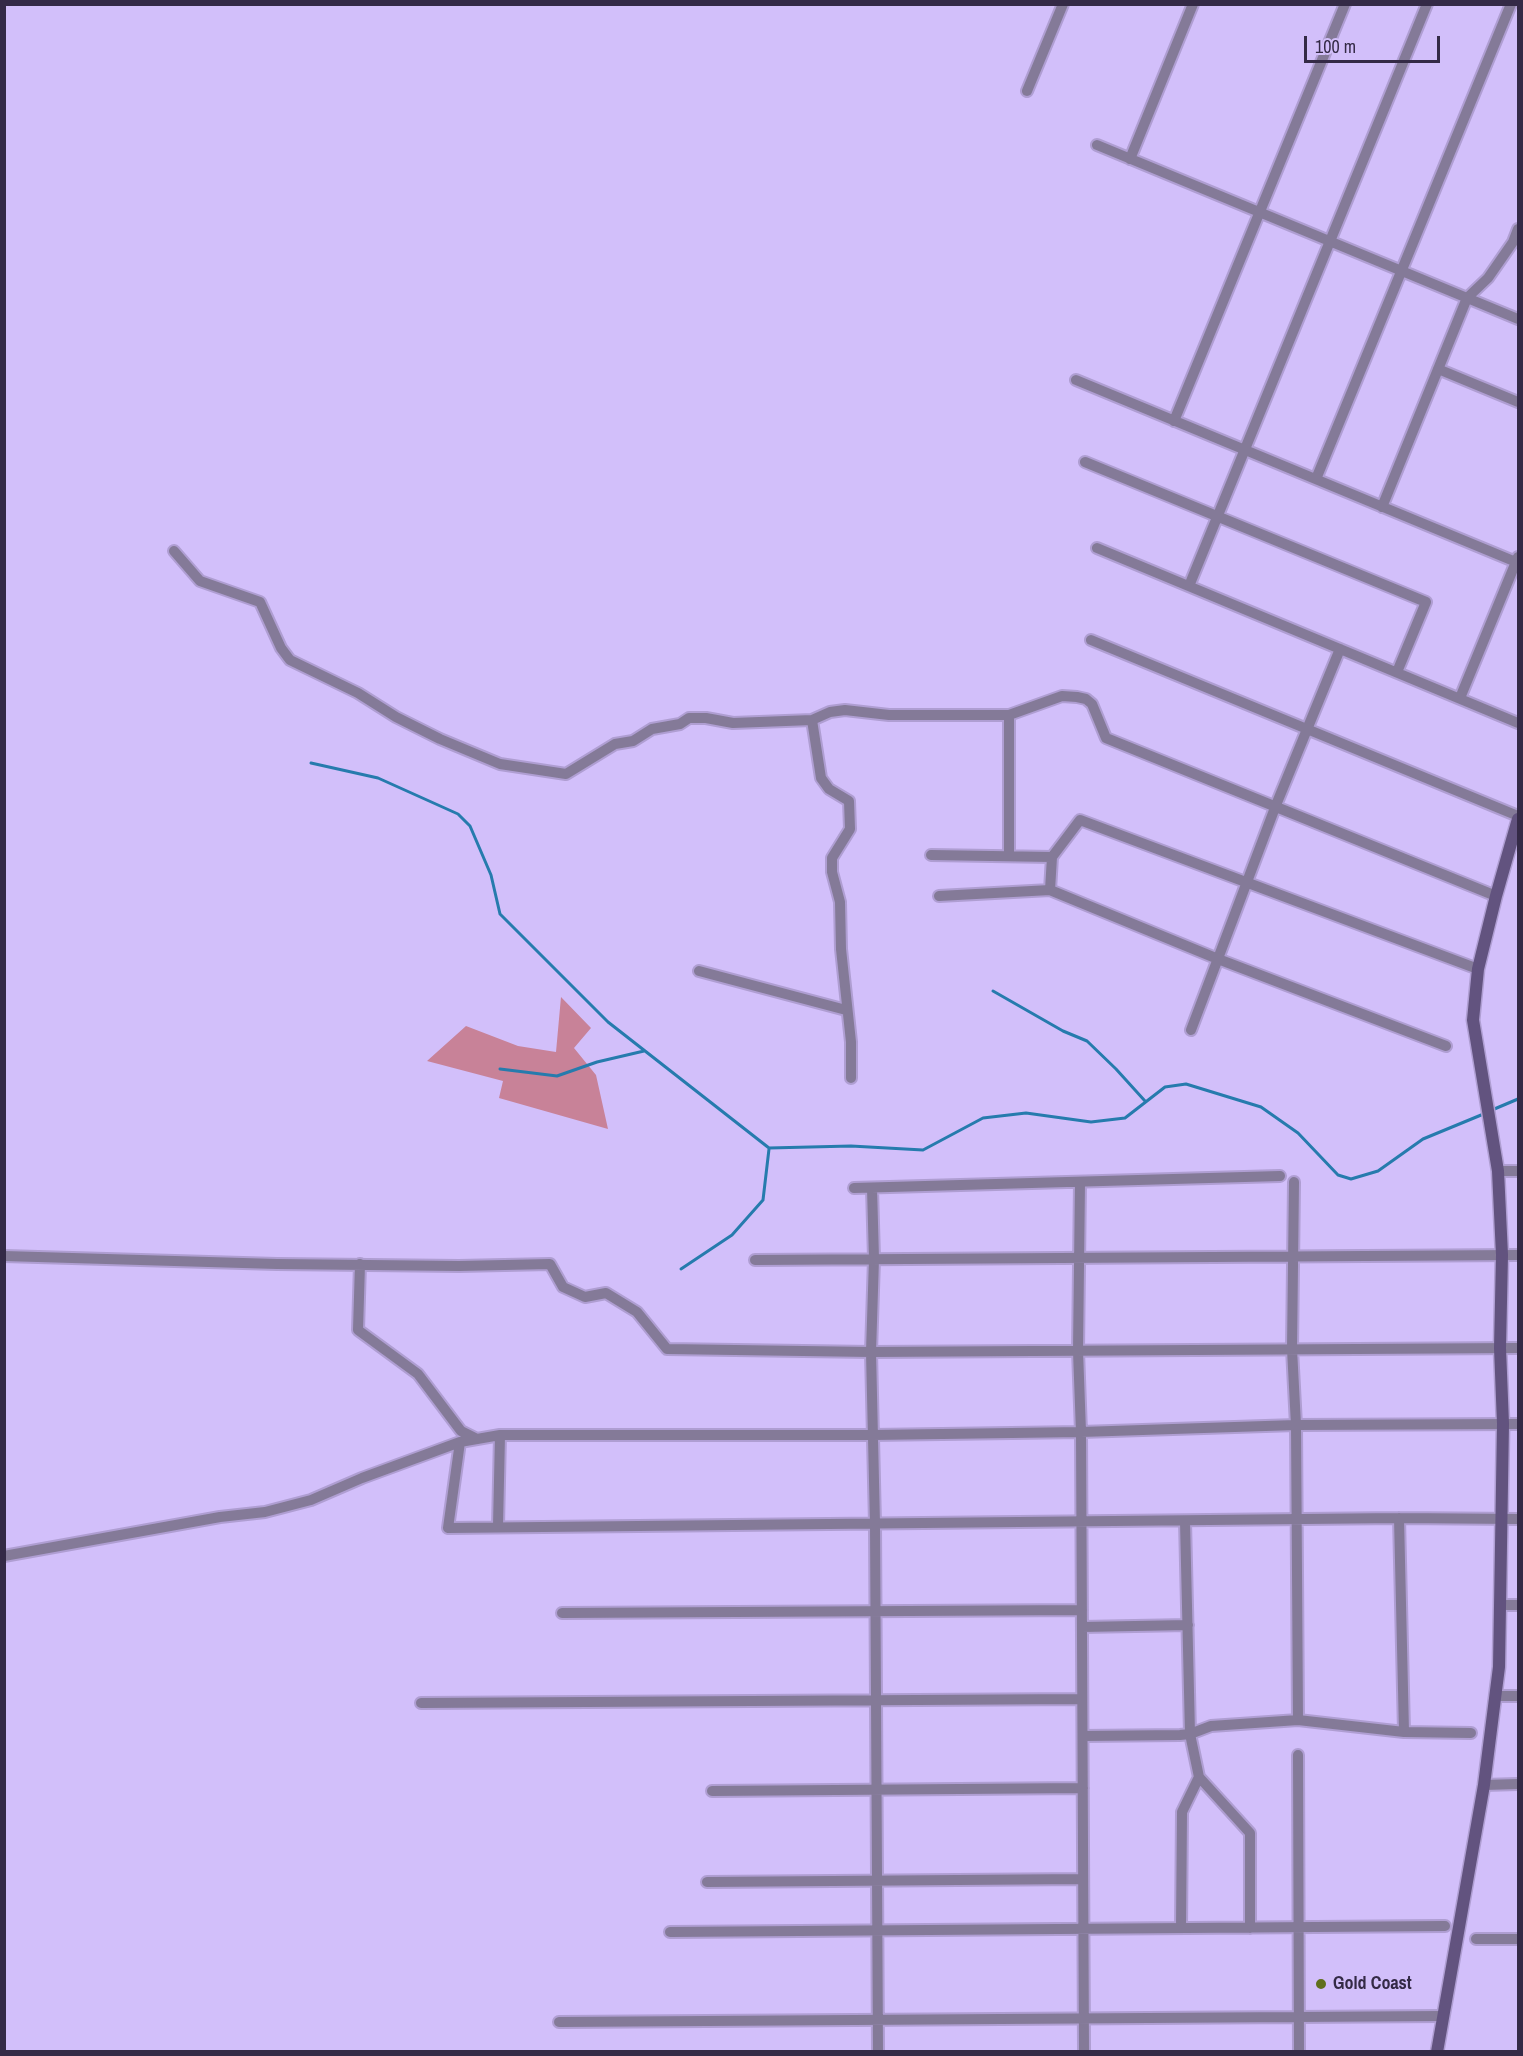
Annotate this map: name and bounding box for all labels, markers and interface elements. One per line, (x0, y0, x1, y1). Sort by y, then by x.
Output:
scale bar (1307, 24, 1444, 62)
text: 100 m (1315, 34, 1356, 59)
place label: Gold Coast (1333, 1973, 1412, 1995)
marker: Gold Coast (1314, 1977, 1328, 1991)

